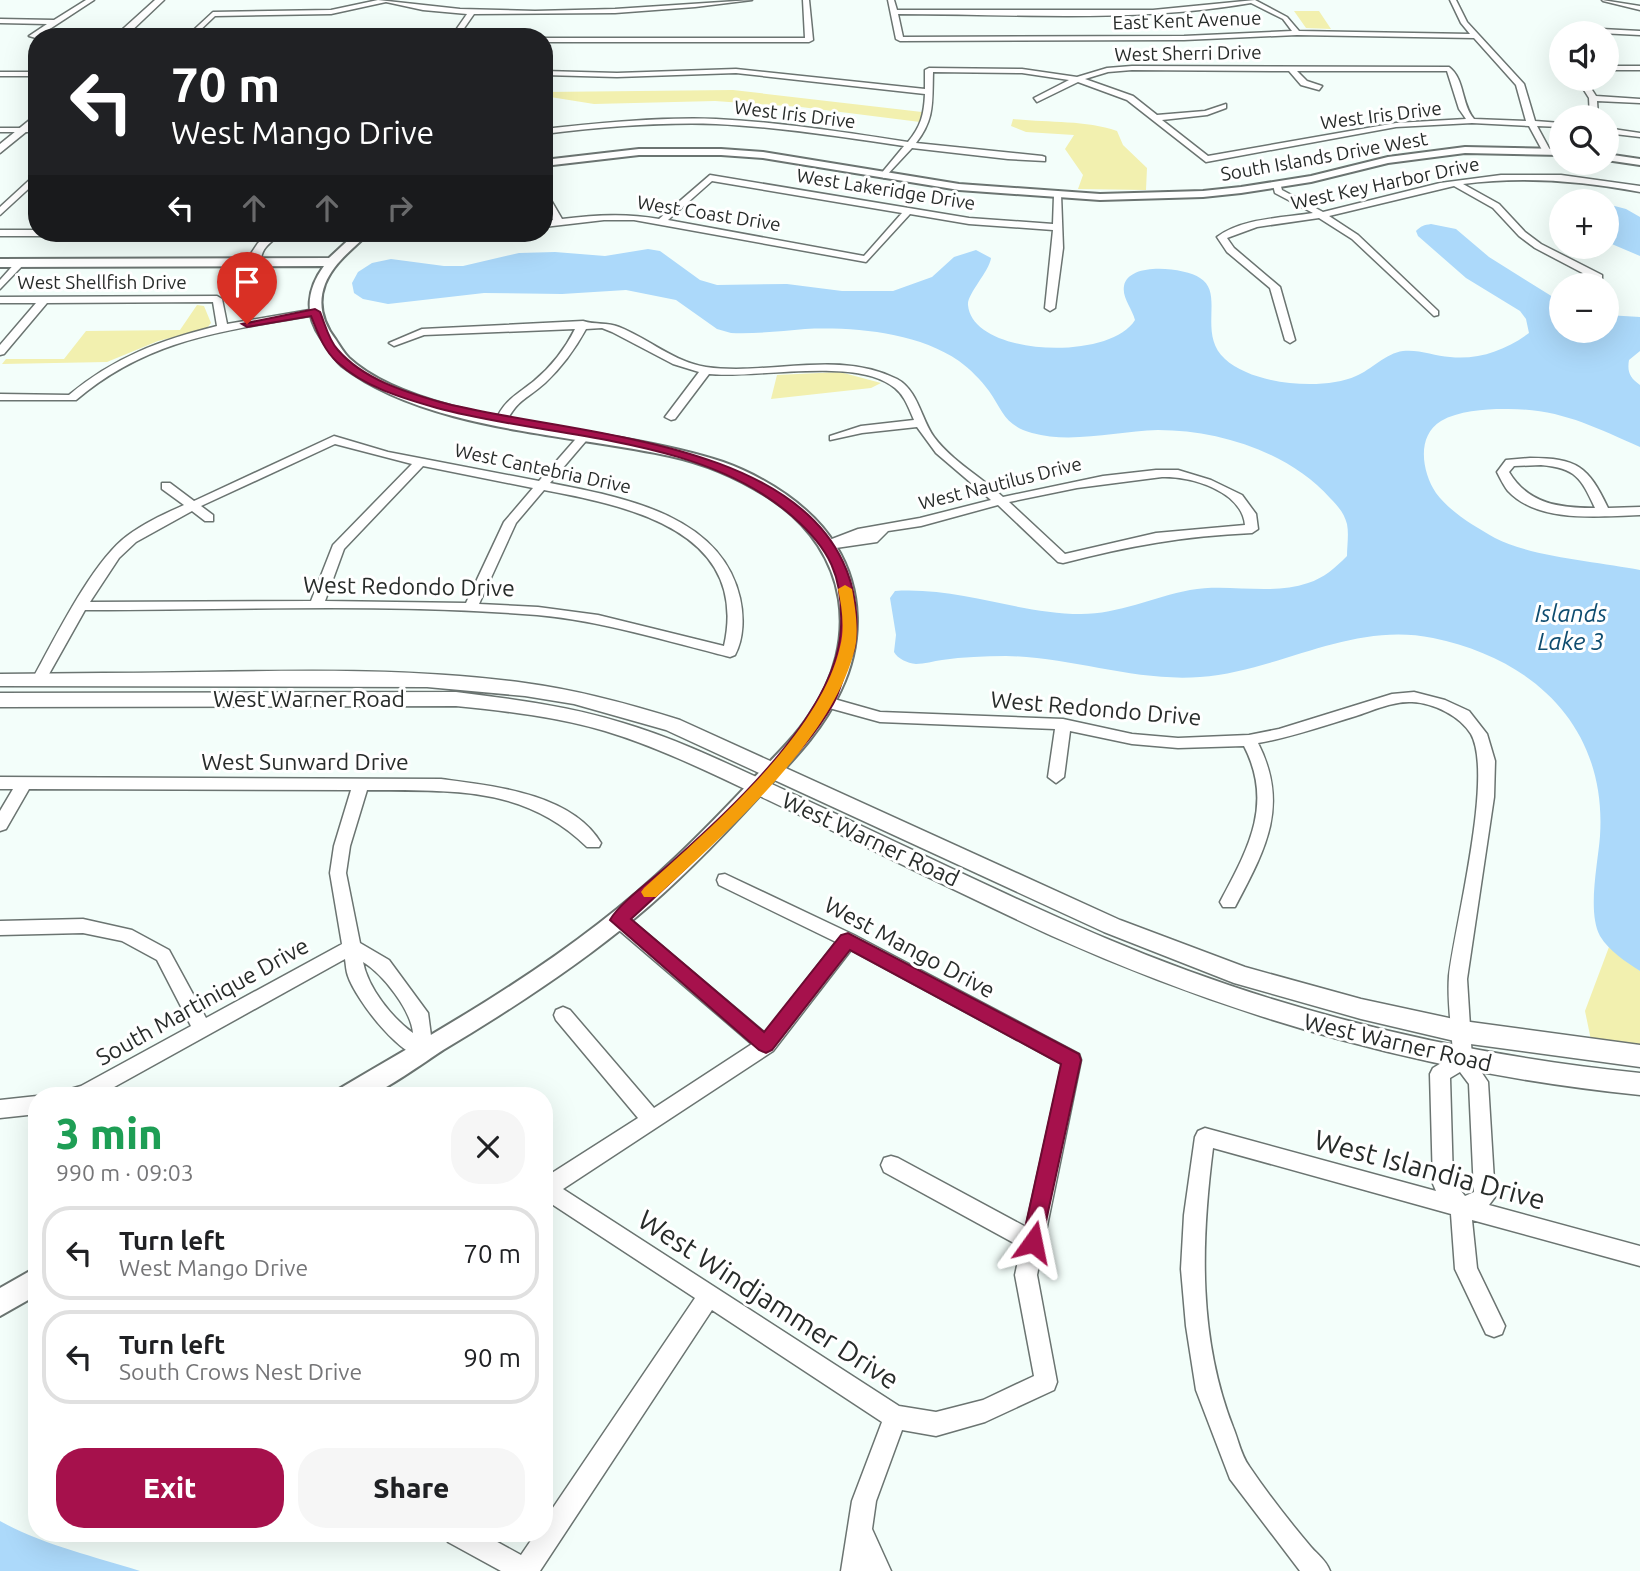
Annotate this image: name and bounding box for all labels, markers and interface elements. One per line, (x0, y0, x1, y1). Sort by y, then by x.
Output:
street label: East Kent Avenue (1112, 6, 1262, 34)
map controls (1549, 21, 1619, 343)
button: sound (1549, 21, 1619, 91)
street label: West Sherri Drive (1114, 41, 1262, 65)
icon: left (56, 56, 147, 147)
text: 70 m (171, 56, 280, 111)
street label: West Iris Drive (733, 96, 857, 132)
street label: West Iris Drive (1319, 97, 1443, 133)
button: search (1549, 105, 1619, 175)
text: West Mango Drive (171, 114, 434, 150)
street label: South Islands Drive West (1219, 127, 1430, 185)
street label: West Key Harbor Drive (1289, 152, 1481, 214)
street label: West Lakeridge Drive (795, 164, 977, 214)
icon: left (162, 189, 200, 227)
icon: ahead (235, 189, 273, 227)
icon: ahead (308, 189, 346, 227)
icon: right (381, 189, 419, 227)
button: + (1549, 189, 1619, 259)
street label: West Coast Drive (636, 191, 782, 235)
pin (217, 252, 277, 324)
icon: arrive (228, 263, 266, 301)
street label: West Shellfish Drive (17, 271, 187, 293)
button: − (1549, 273, 1619, 343)
street label: West Cantebria Drive (453, 439, 633, 497)
street label: West Nautilus Drive (916, 452, 1084, 514)
street label: West Redondo Drive (303, 572, 515, 600)
water label: Islands Lake 3 (1535, 600, 1607, 655)
street label: West Warner Road (213, 686, 405, 711)
street label: West Redondo Drive (990, 686, 1202, 730)
street label: West Sunward Drive (201, 749, 409, 774)
street label: West Warner Road (779, 787, 963, 891)
street label: West Mango Drive (821, 892, 999, 1002)
street label: South Martinique Drive (91, 932, 313, 1070)
street label: West Warner Road (1302, 1008, 1494, 1076)
text: 3 min (56, 1110, 163, 1157)
button: close (451, 1110, 525, 1184)
street label: West Islandia Drive (1311, 1123, 1549, 1215)
text: 990 m · 09:03 (56, 1160, 194, 1185)
street label: West Windjammer Drive (633, 1203, 905, 1395)
position arrow (996, 1205, 1070, 1279)
text: Turn left (119, 1226, 225, 1255)
icon: left (60, 1234, 98, 1272)
text: 70 m (463, 1239, 521, 1268)
text: West Mango Drive (119, 1255, 308, 1280)
text: Turn left (119, 1330, 225, 1359)
icon: left (60, 1338, 98, 1376)
text: 90 m (463, 1343, 521, 1372)
text: South Crows Nest Drive (119, 1359, 362, 1384)
button: Exit (56, 1448, 284, 1528)
button: Share (298, 1448, 525, 1528)

